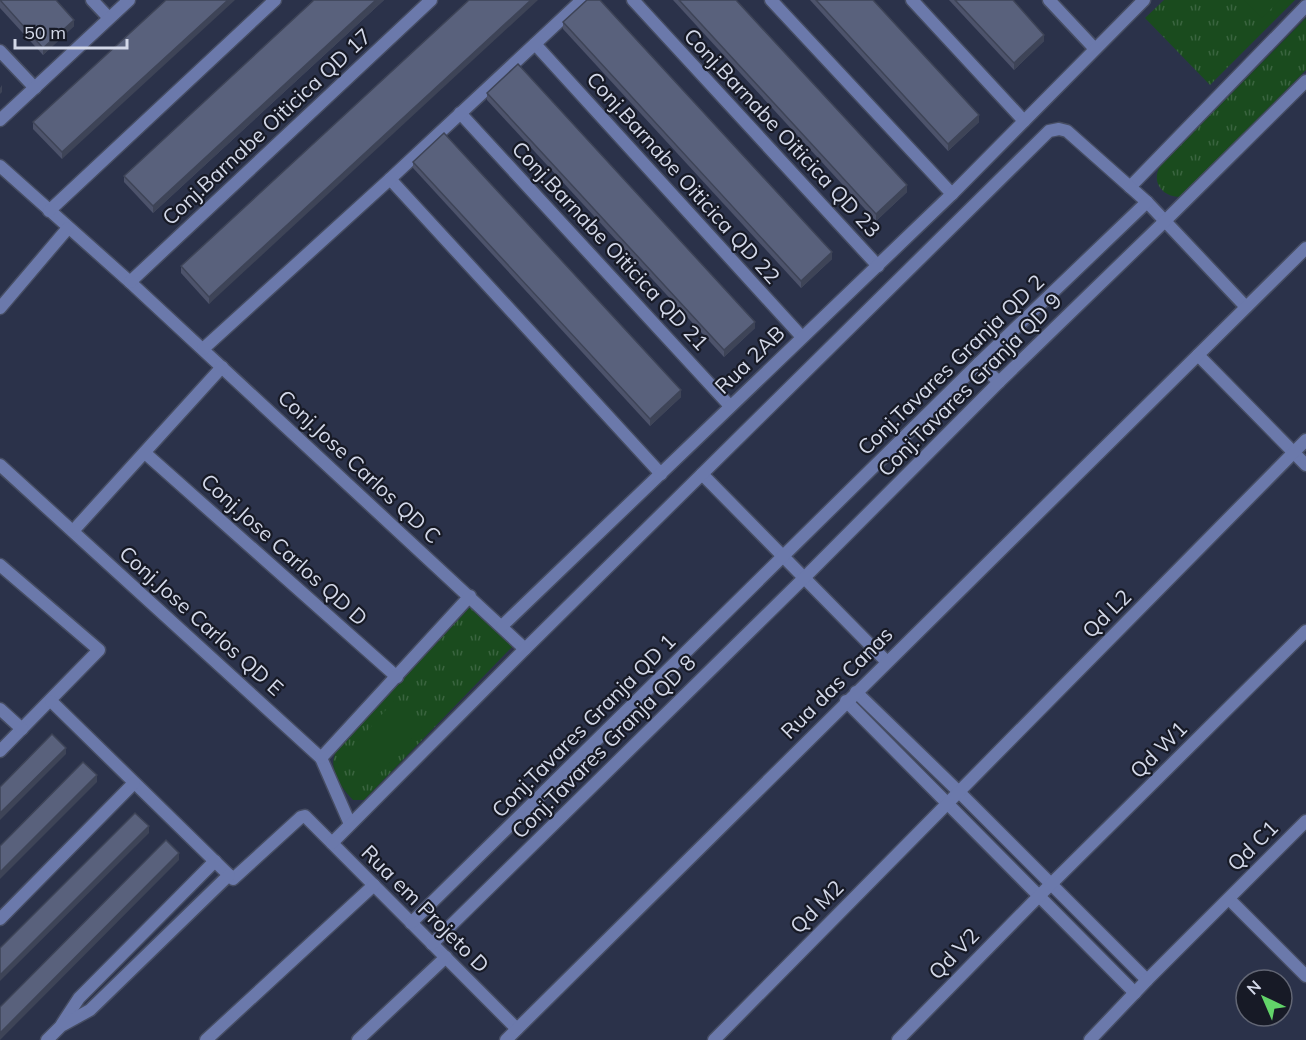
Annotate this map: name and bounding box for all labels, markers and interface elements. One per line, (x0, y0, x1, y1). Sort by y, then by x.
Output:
scale bar (15, 12, 128, 50)
text: 50 m (24, 21, 66, 44)
street label: Conj.Barnabe Oiticica QD 17 (156, 22, 376, 230)
street label: Conj.Barnabe Oiticica QD 23 (679, 22, 887, 242)
street label: Conj.Barnabe Oiticica QD 22 (582, 66, 786, 289)
street label: Conj.Barnabe Oiticica QD 21 (507, 135, 715, 355)
street label: Conj.Tavares Granja QD 2 (852, 268, 1049, 460)
street label: Conj.Tavares Granja QD 9 (872, 287, 1067, 482)
street label: Rua 2AB (709, 320, 790, 399)
street label: Conj.Jose Carlos QD C (273, 384, 447, 549)
street label: Conj.Jose Carlos QD D (196, 468, 373, 631)
street label: Conj.Jose Carlos QD E (114, 540, 289, 701)
street label: Qd L2 (1076, 583, 1136, 643)
street label: Rua das Canas (775, 621, 898, 744)
street label: Conj.Tavares Granja QD 1 (486, 628, 681, 823)
street label: Conj.Tavares Granja QD 8 (506, 649, 701, 844)
street label: Qd W1 (1124, 715, 1192, 783)
street label: Qd C1 (1221, 814, 1283, 876)
street label: Rua em Projeto D (356, 839, 495, 978)
street label: Qd M2 (784, 874, 848, 938)
street label: Qd V2 (923, 922, 984, 984)
north arrow (1234, 968, 1294, 1028)
text: N (1242, 976, 1265, 999)

